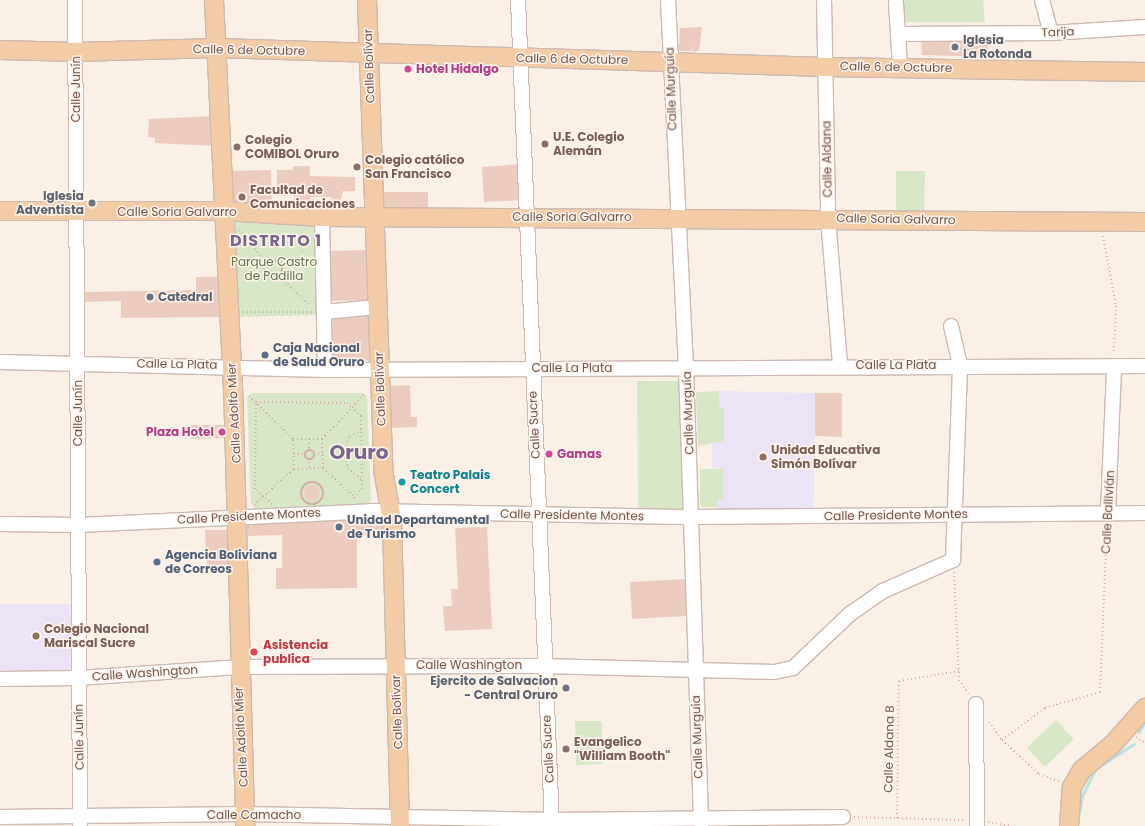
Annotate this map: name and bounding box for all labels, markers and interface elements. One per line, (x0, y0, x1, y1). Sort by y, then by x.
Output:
street label: Tarija (1041, 24, 1075, 40)
street label: Calle Bolívar (361, 29, 377, 103)
place label: Iglesia La Rotonda (963, 33, 1032, 61)
street label: Calle 6 de Octubre (193, 42, 305, 58)
marker: Iglesia La Rotonda (950, 42, 960, 52)
street label: Calle Murguía (662, 47, 680, 131)
street label: Calle 6 de Octubre (516, 51, 628, 67)
street label: Calle Junín (69, 56, 83, 122)
street label: Calle 6 de Octubre (840, 59, 952, 75)
place label: Hotel Hidalgo (416, 62, 499, 76)
marker: Hotel Hidalgo (403, 64, 413, 74)
street label: Calle Aldana (819, 120, 835, 198)
place label: U.E. Colegio Alemán (553, 130, 624, 158)
place label: Colegio COMIBOL Oruro (245, 133, 339, 161)
marker: U.E. Colegio Alemán (540, 139, 550, 149)
marker: Colegio COMIBOL Oruro (232, 142, 242, 152)
place label: Colegio católico San Francisco (365, 153, 465, 181)
marker: Colegio católico San Francisco (352, 162, 362, 172)
place label: Facultad de Comunicaciones (250, 183, 355, 211)
place label: Iglesia Adventista (16, 189, 84, 217)
marker: Facultad de Comunicaciones (237, 192, 247, 202)
marker: Iglesia Adventista (87, 198, 97, 208)
street label: Calle Soria Galvarro (117, 205, 237, 219)
street label: Calle Soria Galvarro (512, 210, 632, 224)
street label: Calle Soria Galvarro (836, 211, 956, 227)
district label: DISTRITO 1 (230, 231, 322, 251)
park label: Parque Castro de Padilla (231, 255, 317, 283)
place label: Catedral (158, 290, 213, 304)
marker: Catedral (145, 292, 155, 302)
place label: Caja Nacional de Salud Oruro (273, 341, 364, 369)
marker: Caja Nacional de Salud Oruro (260, 350, 270, 360)
street label: Calle Bolívar (372, 352, 388, 426)
street label: Calle La Plata (136, 356, 218, 372)
street label: Calle La Plata (856, 358, 936, 372)
street label: Calle La Plata (532, 361, 612, 375)
street label: Calle Adolfo Mier (224, 362, 244, 464)
street label: Calle Murguía (679, 371, 697, 455)
street label: Calle Junín (71, 380, 85, 446)
street label: Calle Sucre (525, 391, 543, 459)
place label: Plaza Hotel (146, 425, 214, 439)
marker: Plaza Hotel (217, 427, 227, 437)
district label: Oruro (329, 440, 389, 464)
place label: Unidad Educativa Simón Bolívar (771, 443, 880, 471)
place label: Gamas (557, 447, 602, 461)
marker: Gamas (544, 449, 554, 459)
marker: Unidad Educativa Simón Bolívar (758, 452, 768, 462)
place label: Teatro Palais Concert (410, 468, 490, 496)
street label: Calle Ballivián (1099, 470, 1117, 554)
marker: Teatro Palais Concert (397, 477, 407, 487)
street label: Calle Presidente Montes (177, 505, 321, 527)
street label: Calle Presidente Montes (500, 507, 644, 523)
street label: Calle Presidente Montes (824, 507, 968, 523)
place label: Unidad Departamental de Turismo (347, 513, 489, 541)
marker: Unidad Departamental de Turismo (334, 522, 344, 532)
place label: Agencia Boliviana de Correos (165, 548, 277, 576)
marker: Agencia Boliviana de Correos (152, 557, 162, 567)
place label: Colegio Nacional Mariscal Sucre (44, 622, 149, 650)
marker: Colegio Nacional Mariscal Sucre (31, 631, 41, 641)
place label: Asistencia publica (263, 638, 328, 666)
marker: Asistencia publica (248, 646, 260, 658)
street label: Calle Washington (416, 658, 522, 672)
street label: Calle Washington (92, 662, 198, 684)
place label: Ejercito de Salvacion - Central Oruro (430, 674, 558, 702)
street label: Calle Bolívar (389, 675, 405, 749)
marker: Ejercito de Salvacion - Central Oruro (561, 683, 571, 693)
street label: Calle Adolfo Mier (231, 686, 251, 788)
street label: Calle Murguía (688, 695, 706, 779)
street label: Calle Junín (71, 704, 87, 770)
street label: Calle Aldana B (881, 705, 897, 793)
street label: Calle Sucre (539, 715, 557, 783)
place label: Evangelico "William Booth" (574, 735, 670, 763)
marker: Evangelico "William Booth" (561, 744, 571, 754)
street label: Calle Camacho (207, 808, 301, 822)

